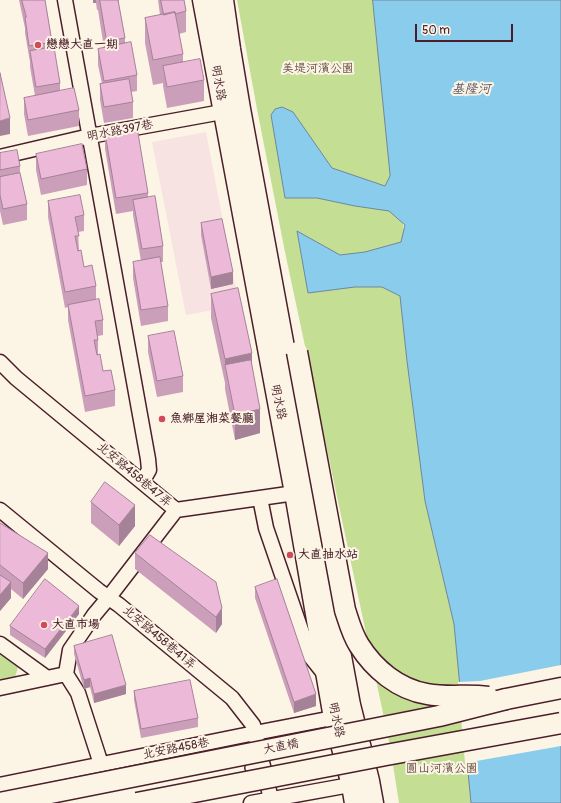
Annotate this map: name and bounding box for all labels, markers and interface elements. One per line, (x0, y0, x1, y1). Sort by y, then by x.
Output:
scale bar (417, 16, 515, 42)
text: 50 m (422, 23, 450, 38)
place label: 戀戀大直一期 (46, 38, 118, 52)
marker: 戀戀大直一期 (33, 40, 43, 50)
park label: 美堤河濱公園 (282, 62, 354, 76)
street label: 明水路 (208, 64, 228, 102)
water label: 基隆河 (452, 82, 490, 98)
street label: 明水路397巷 (86, 118, 154, 144)
street label: 明水路 (267, 383, 289, 421)
place label: 魚鄉屋湘菜餐廳 (170, 412, 254, 426)
marker: 魚鄉屋湘菜餐廳 (157, 414, 167, 424)
street label: 北安路458巷47弄 (94, 440, 174, 510)
place label: 大直抽水站 (298, 548, 358, 562)
marker: 大直抽水站 (285, 550, 295, 560)
street label: 北安路458巷41弄 (119, 603, 199, 673)
place label: 大直市場 (52, 618, 100, 632)
marker: 大直市場 (39, 620, 49, 630)
street label: 明水路 (325, 701, 347, 739)
street label: 北安路458巷 (141, 735, 211, 763)
street label: 大直橋 (262, 736, 300, 758)
park label: 圓山河濱公園 (406, 762, 478, 776)

